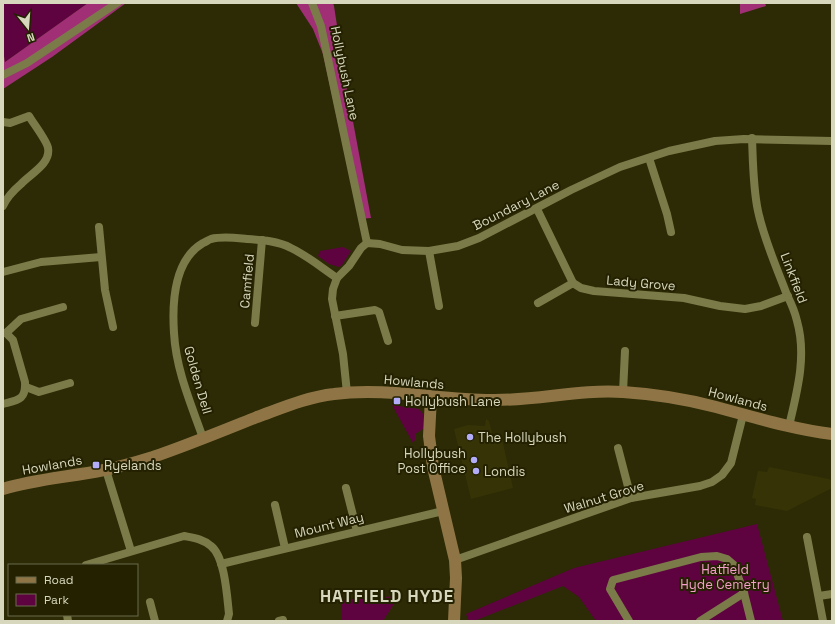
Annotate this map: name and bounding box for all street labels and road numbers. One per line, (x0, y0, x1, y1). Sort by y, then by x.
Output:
street label: Hollybush Lane (327, 24, 363, 122)
street label: Boundary Lane (470, 176, 562, 234)
street label: Linkfield (777, 250, 811, 306)
street label: Camfield (236, 253, 258, 309)
street label: Lady Grove (606, 272, 676, 294)
street label: Golden Dell (180, 344, 216, 416)
street label: Howlands (383, 371, 445, 393)
street label: Howlands (706, 383, 770, 415)
street label: Howlands (21, 451, 84, 479)
street label: Walnut Grove (562, 477, 646, 517)
street label: Mount Way (293, 508, 365, 542)

